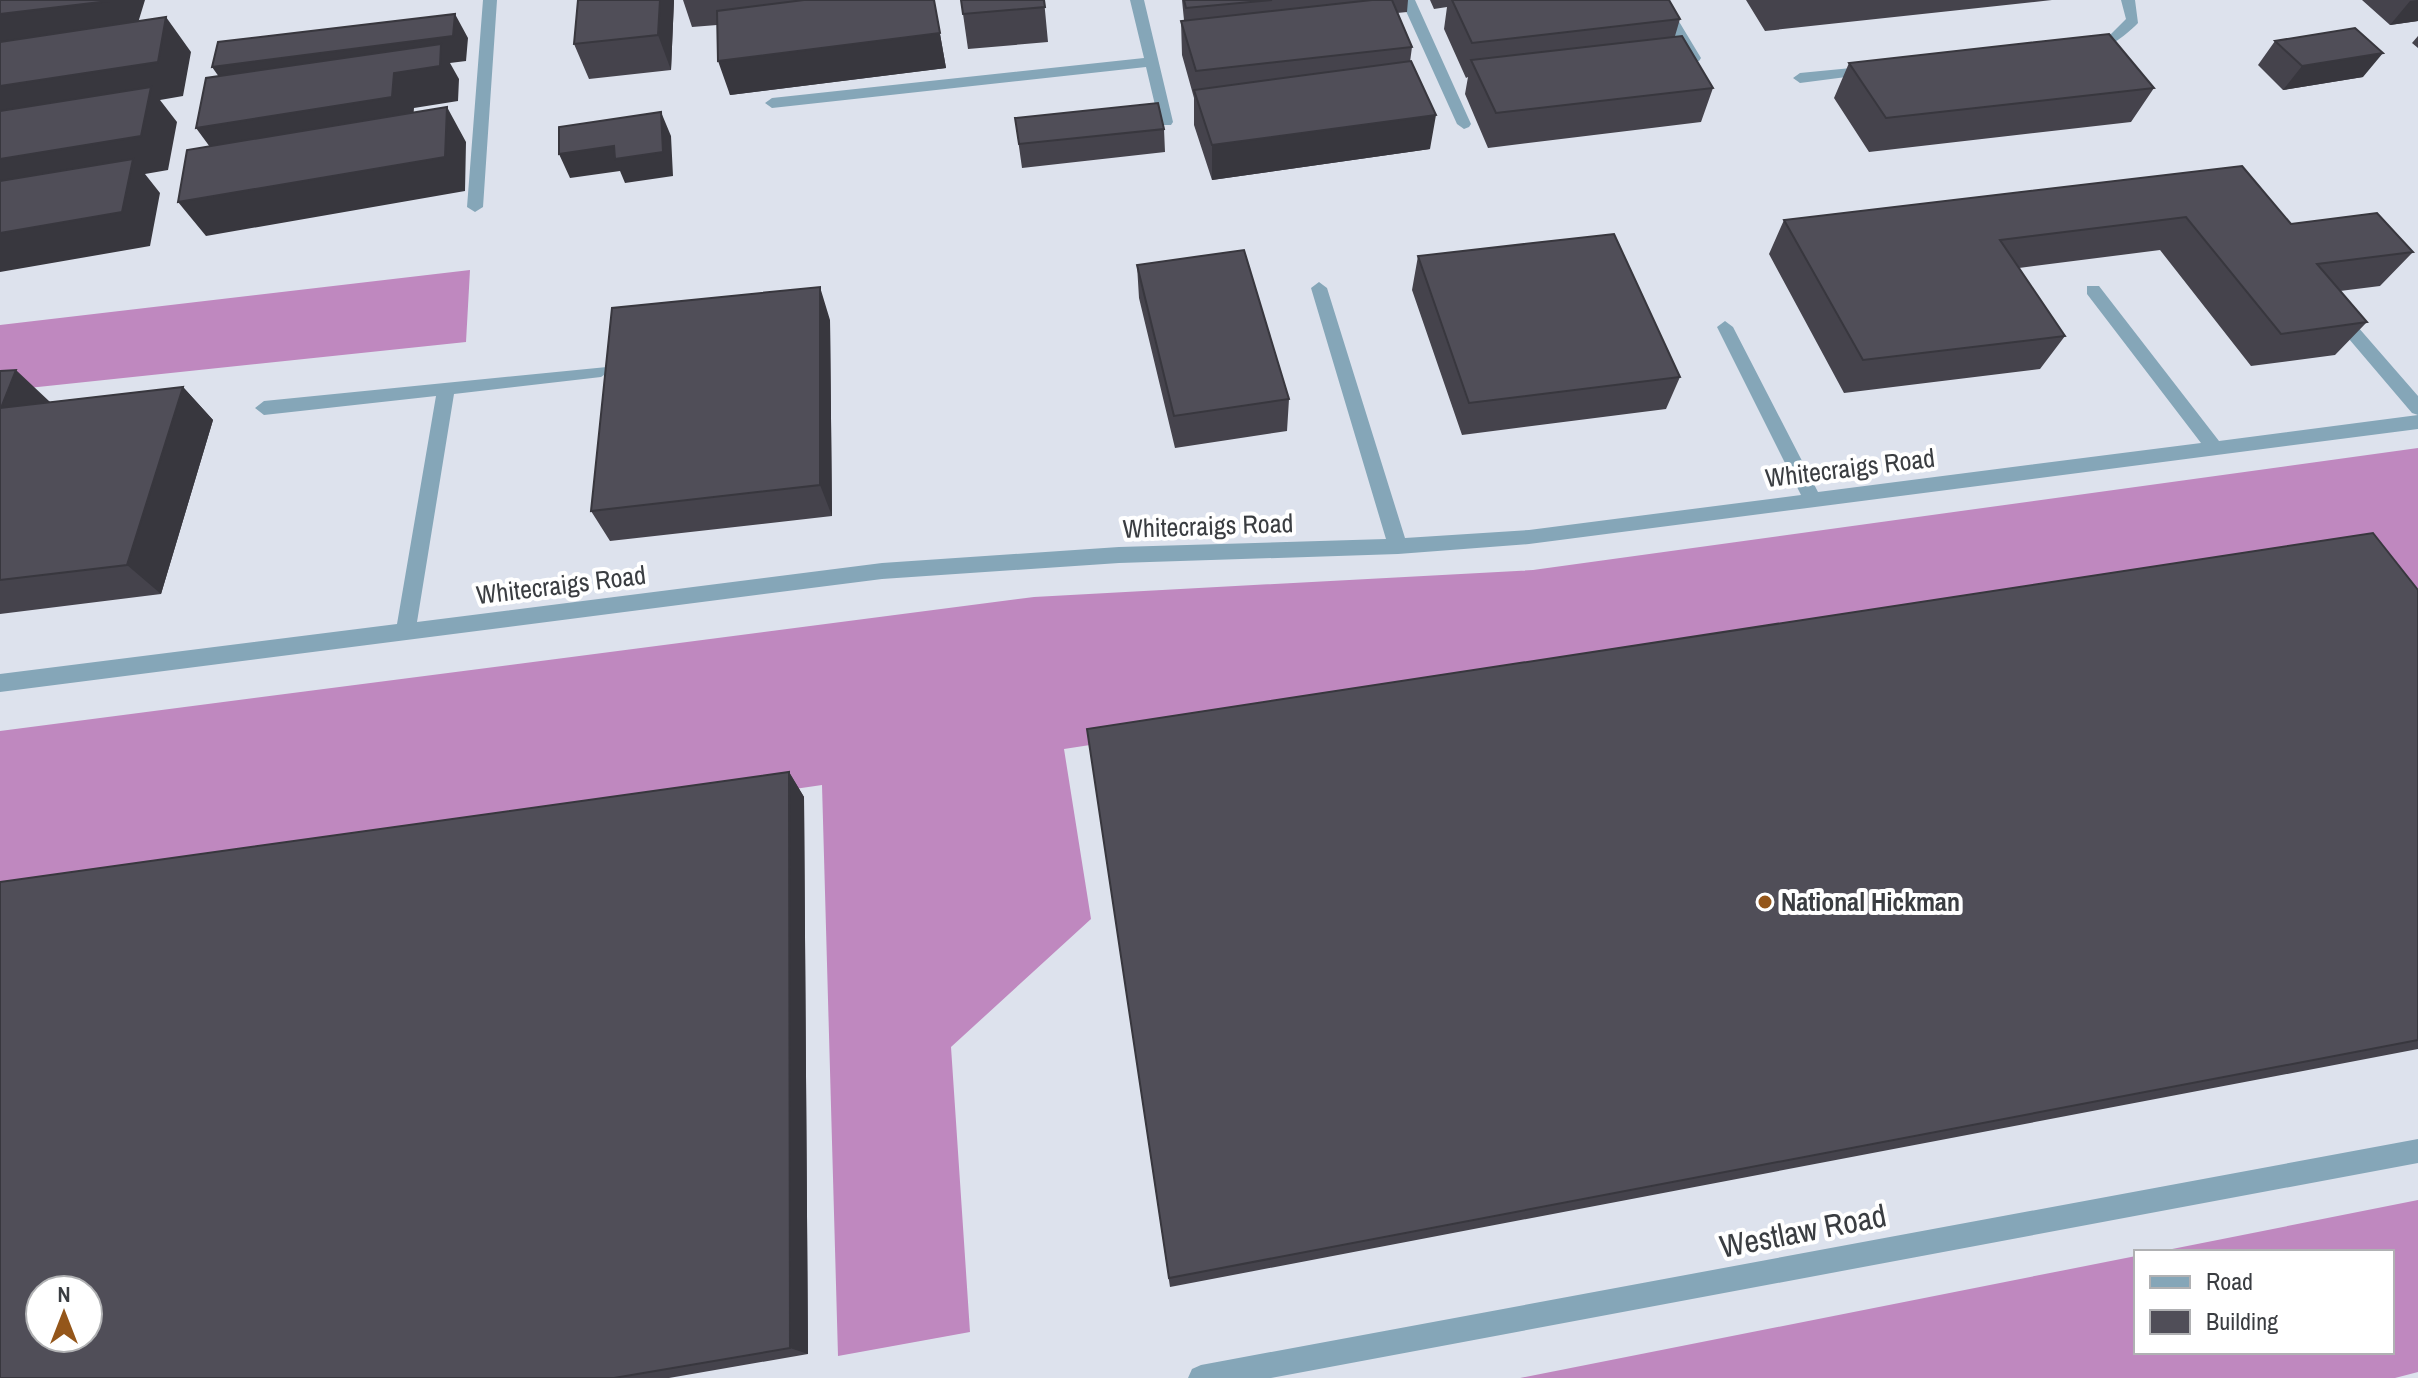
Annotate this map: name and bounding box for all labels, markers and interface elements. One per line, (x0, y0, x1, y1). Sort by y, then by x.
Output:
street label: Whitecraigs Road (1763, 440, 1937, 495)
street label: Whitecraigs Road (1122, 505, 1294, 546)
street label: Whitecraigs Road (474, 557, 648, 612)
place label: National Hickman (1781, 884, 1960, 919)
marker: National Hickman (1756, 893, 1774, 911)
street label: Westlaw Road (1716, 1193, 1890, 1268)
legend (2134, 1250, 2394, 1354)
text: Road (2206, 1265, 2253, 1297)
north arrow (24, 1274, 104, 1354)
text: N (57, 1279, 71, 1309)
text: Building (2206, 1305, 2278, 1337)

